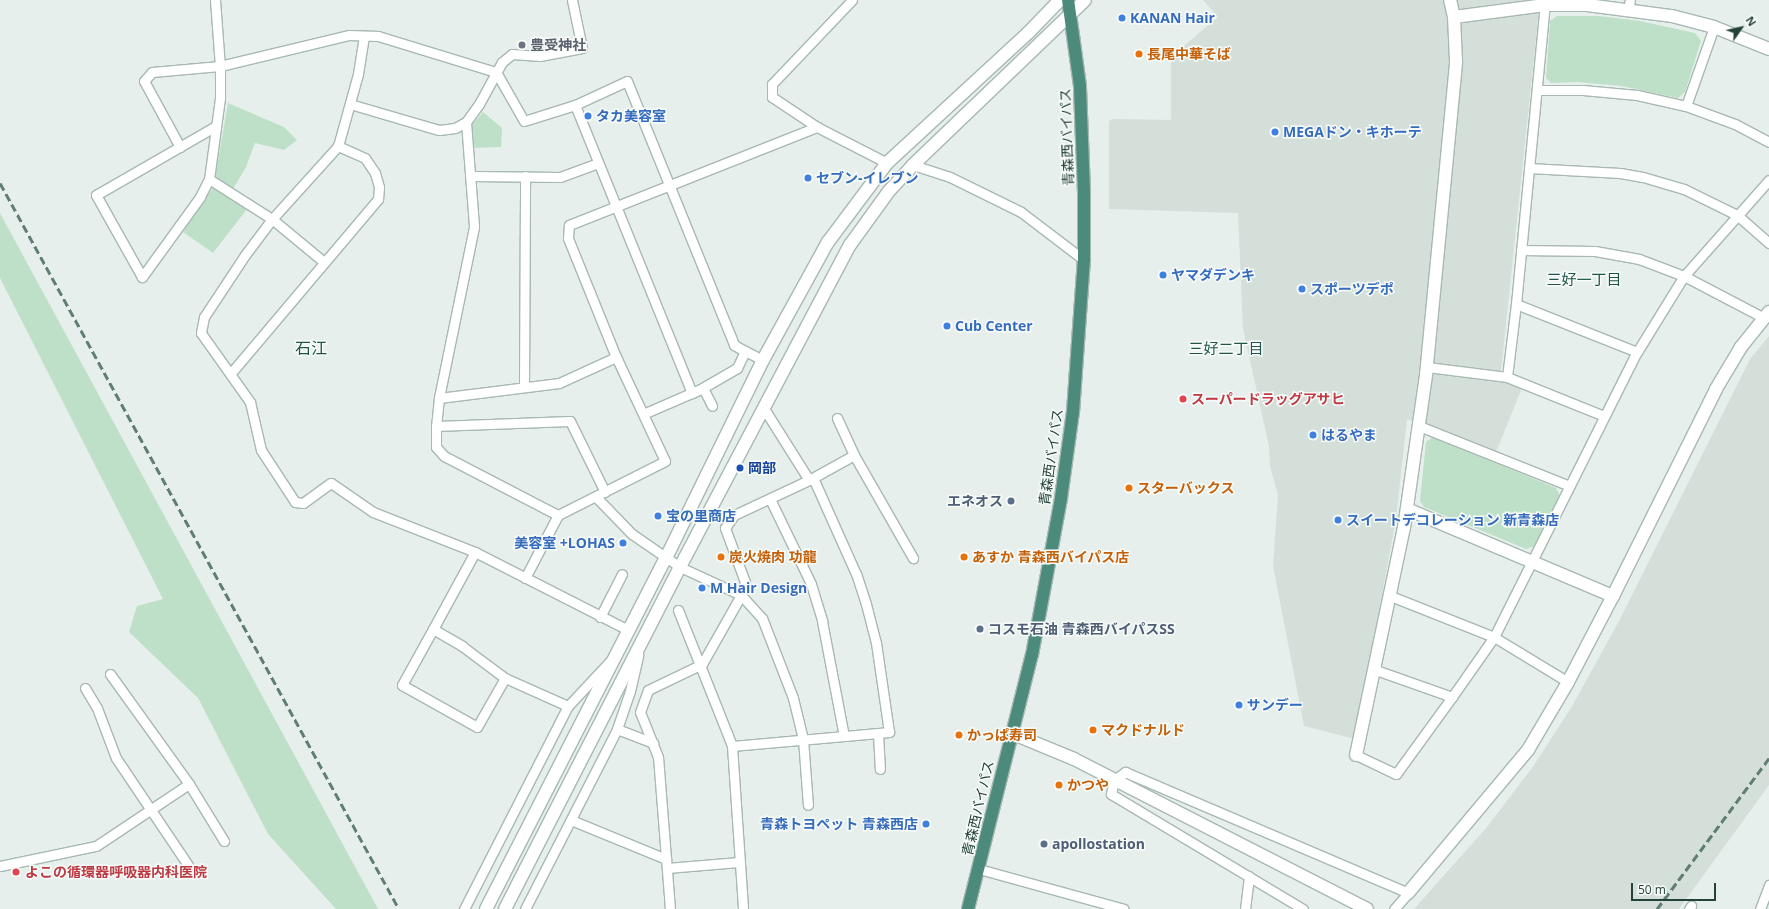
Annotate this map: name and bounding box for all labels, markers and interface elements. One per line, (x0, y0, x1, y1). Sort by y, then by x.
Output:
north arrow (1721, 8, 1761, 48)
place label: KANAN Hair (1130, 10, 1215, 26)
marker: KANAN Hair (1117, 13, 1127, 23)
text: N (1743, 13, 1760, 29)
place label: 豊受神社 (530, 37, 586, 53)
marker: 豊受神社 (517, 40, 527, 50)
place label: 長尾中華そば (1147, 46, 1231, 62)
marker: 長尾中華そば (1134, 49, 1144, 59)
street label: 青森西バイパス (1057, 88, 1077, 186)
place label: タカ美容室 (596, 108, 666, 124)
marker: タカ美容室 (583, 111, 593, 121)
place label: MEGAドン・キホーテ (1283, 124, 1422, 140)
marker: MEGAドン・キホーテ (1270, 127, 1280, 137)
place label: セブン-イレブン (816, 170, 919, 186)
marker: セブン-イレブン (803, 173, 813, 183)
place label: ヤマダデンキ (1171, 267, 1255, 283)
marker: ヤマダデンキ (1158, 270, 1168, 280)
district label: 三好一丁目 (1547, 271, 1621, 289)
place label: スポーツデポ (1310, 281, 1394, 297)
marker: スポーツデポ (1297, 284, 1307, 294)
place label: Cub Center (955, 318, 1033, 334)
marker: Cub Center (942, 321, 952, 331)
district label: 石江 (295, 338, 327, 358)
district label: 三好二丁目 (1189, 340, 1263, 358)
place label: スーパードラッグアサヒ (1191, 391, 1345, 407)
marker: スーパードラッグアサヒ (1178, 394, 1188, 404)
street label: 青森西バイパス (1036, 407, 1066, 507)
place label: はるやま (1321, 427, 1377, 443)
marker: はるやま (1308, 430, 1318, 440)
place label: 岡部 (748, 460, 776, 476)
marker: 岡部 (735, 463, 745, 473)
place label: スターバックス (1137, 480, 1235, 496)
marker: スターバックス (1124, 483, 1134, 493)
place label: エネオス (947, 493, 1003, 509)
marker: エネオス (1006, 496, 1016, 506)
place label: 宝の里商店 (666, 508, 736, 524)
marker: 宝の里商店 (653, 511, 663, 521)
place label: スイートデコレーション 新青森店 (1346, 512, 1560, 528)
marker: スイートデコレーション 新青森店 (1333, 515, 1343, 525)
place label: 美容室 +LOHAS (514, 535, 615, 551)
marker: 美容室 +LOHAS (618, 538, 628, 548)
place label: 炭火焼肉 功龍 (729, 549, 817, 565)
place label: あすか 青森西バイパス店 (972, 549, 1130, 565)
marker: 炭火焼肉 功龍 (716, 552, 726, 562)
marker: あすか 青森西バイパス店 (959, 552, 969, 562)
place label: M Hair Design (710, 580, 807, 596)
marker: M Hair Design (697, 583, 707, 593)
place label: コスモ石油 青森西バイパスSS (988, 621, 1175, 637)
marker: コスモ石油 青森西バイパスSS (975, 624, 985, 634)
place label: サンデー (1247, 697, 1303, 713)
marker: サンデー (1234, 700, 1244, 710)
place label: マクドナルド (1101, 722, 1185, 738)
marker: マクドナルド (1088, 725, 1098, 735)
place label: かっぱ寿司 (967, 727, 1037, 743)
marker: かっぱ寿司 (954, 730, 964, 740)
street label: 青森西バイパス (959, 758, 997, 858)
place label: かつや (1067, 777, 1109, 793)
marker: かつや (1054, 780, 1064, 790)
place label: 青森トヨペット 青森西店 (760, 816, 918, 832)
marker: 青森トヨペット 青森西店 (921, 819, 931, 829)
place label: apollostation (1052, 836, 1145, 852)
marker: apollostation (1039, 839, 1049, 849)
place label: よこの循環器呼吸器内科医院 (25, 864, 207, 880)
marker: よこの循環器呼吸器内科医院 (10, 866, 22, 878)
scale bar (1633, 875, 1718, 901)
text: 50 m (1638, 881, 1666, 898)

